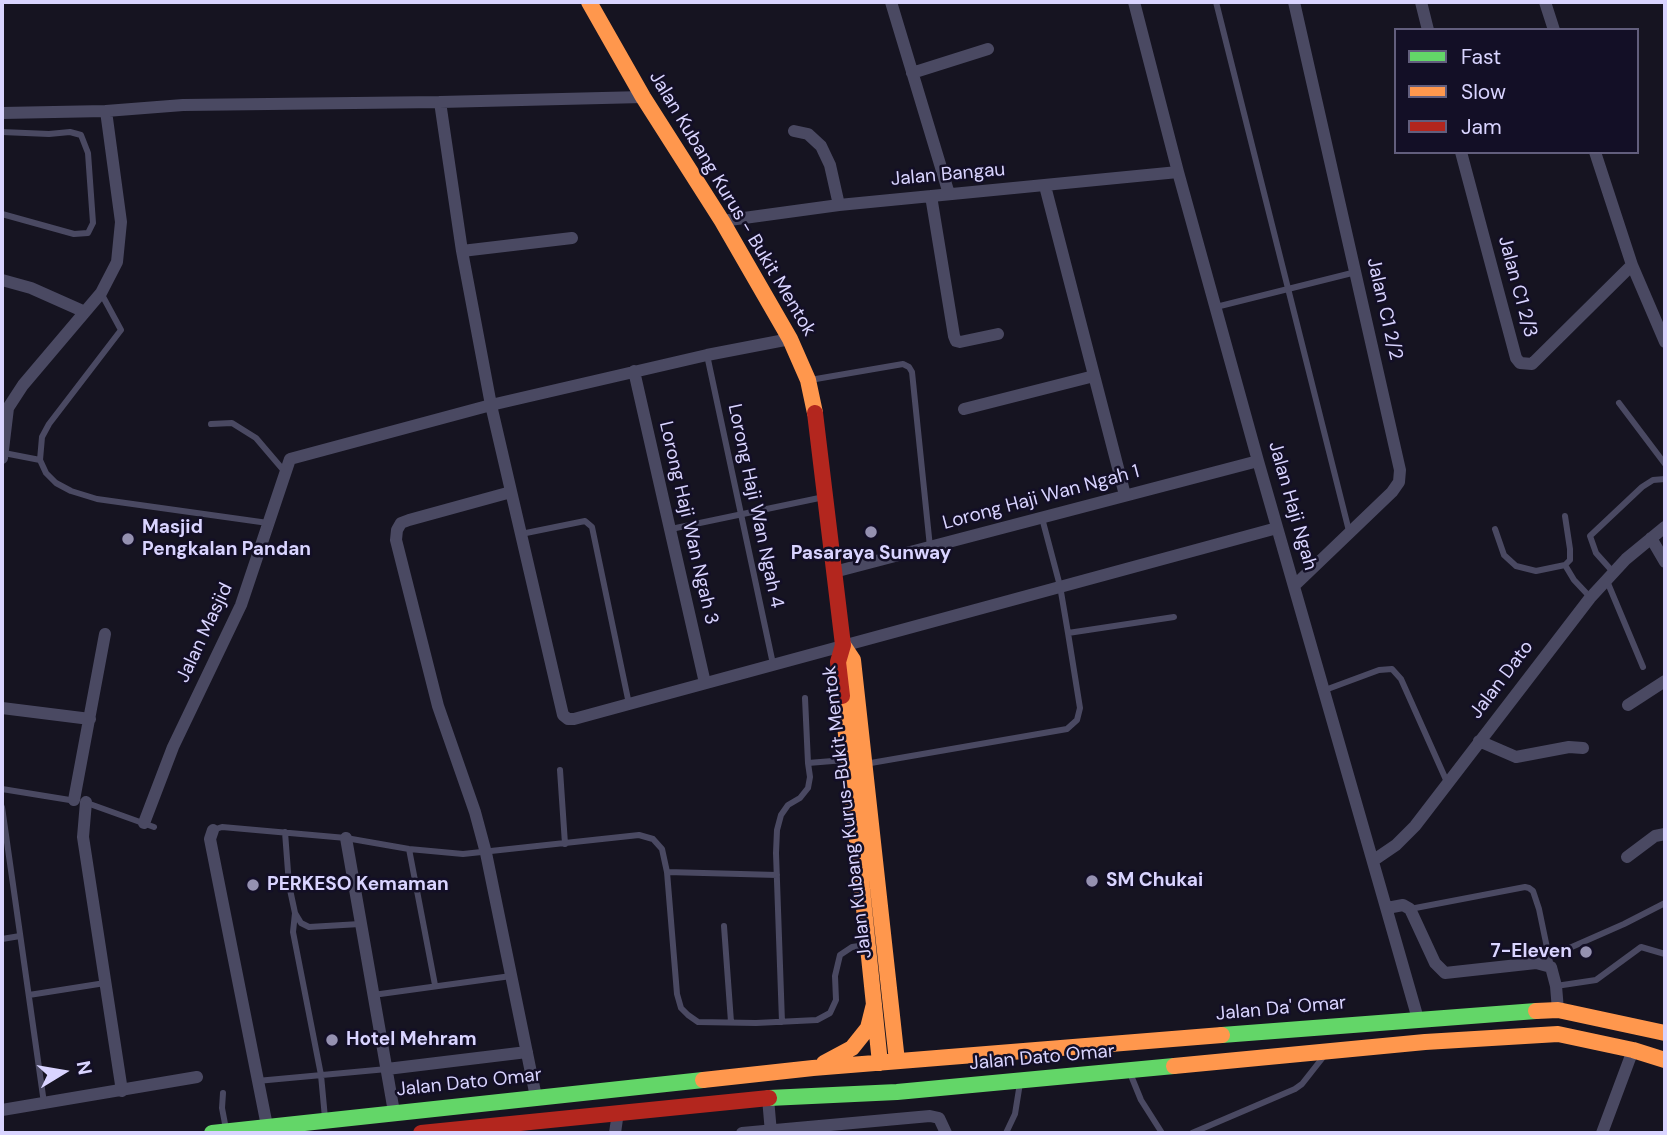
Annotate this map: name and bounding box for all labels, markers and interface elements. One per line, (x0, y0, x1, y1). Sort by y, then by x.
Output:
legend (1394, 28, 1639, 154)
text: Fast (1461, 43, 1501, 71)
street label: Jalan Kubang Kurus - Bukit Mentok (644, 67, 820, 341)
text: Slow (1461, 78, 1506, 106)
text: Jam (1461, 113, 1502, 141)
street label: Jalan Bangau (890, 159, 1006, 191)
street label: Jalan C1 2/3 (1493, 234, 1541, 340)
street label: Jalan C1 2/2 (1361, 256, 1407, 362)
street label: Lorong Haji Wan Ngah 4 (722, 402, 788, 610)
street label: Lorong Haji Wan Ngah 3 (654, 419, 722, 627)
street label: Jalan Haji Ngah (1263, 439, 1321, 573)
street label: Lorong Haji Wan Ngah 1 (940, 461, 1142, 535)
place label: Masjid Pengkalan Pandan (142, 517, 311, 561)
marker: Pasaraya Sunway (863, 524, 879, 540)
marker: Masjid Pengkalan Pandan (120, 531, 136, 547)
place label: Pasaraya Sunway (791, 543, 951, 565)
street label: Jalan Masjid (172, 580, 238, 686)
street label: Jalan Dato (1465, 636, 1539, 724)
street label: Jalan Kubang Kurus-Bukit Mentok (819, 664, 877, 960)
place label: SM Chukai (1106, 870, 1203, 892)
marker: SM Chukai (1084, 873, 1100, 889)
place label: PERKESO Kemaman (267, 874, 449, 896)
marker: PERKESO Kemaman (245, 877, 261, 893)
place label: 7-Eleven (1490, 941, 1572, 963)
marker: 7-Eleven (1578, 944, 1594, 960)
street label: Jalan Da' Omar (1215, 992, 1347, 1026)
place label: Hotel Mehram (346, 1029, 477, 1051)
marker: Hotel Mehram (324, 1032, 340, 1048)
north arrow (28, 1037, 98, 1107)
street label: Jalan Dato Omar (968, 1040, 1116, 1076)
text: N (71, 1059, 98, 1077)
street label: Jalan Dato Omar (395, 1064, 543, 1102)

